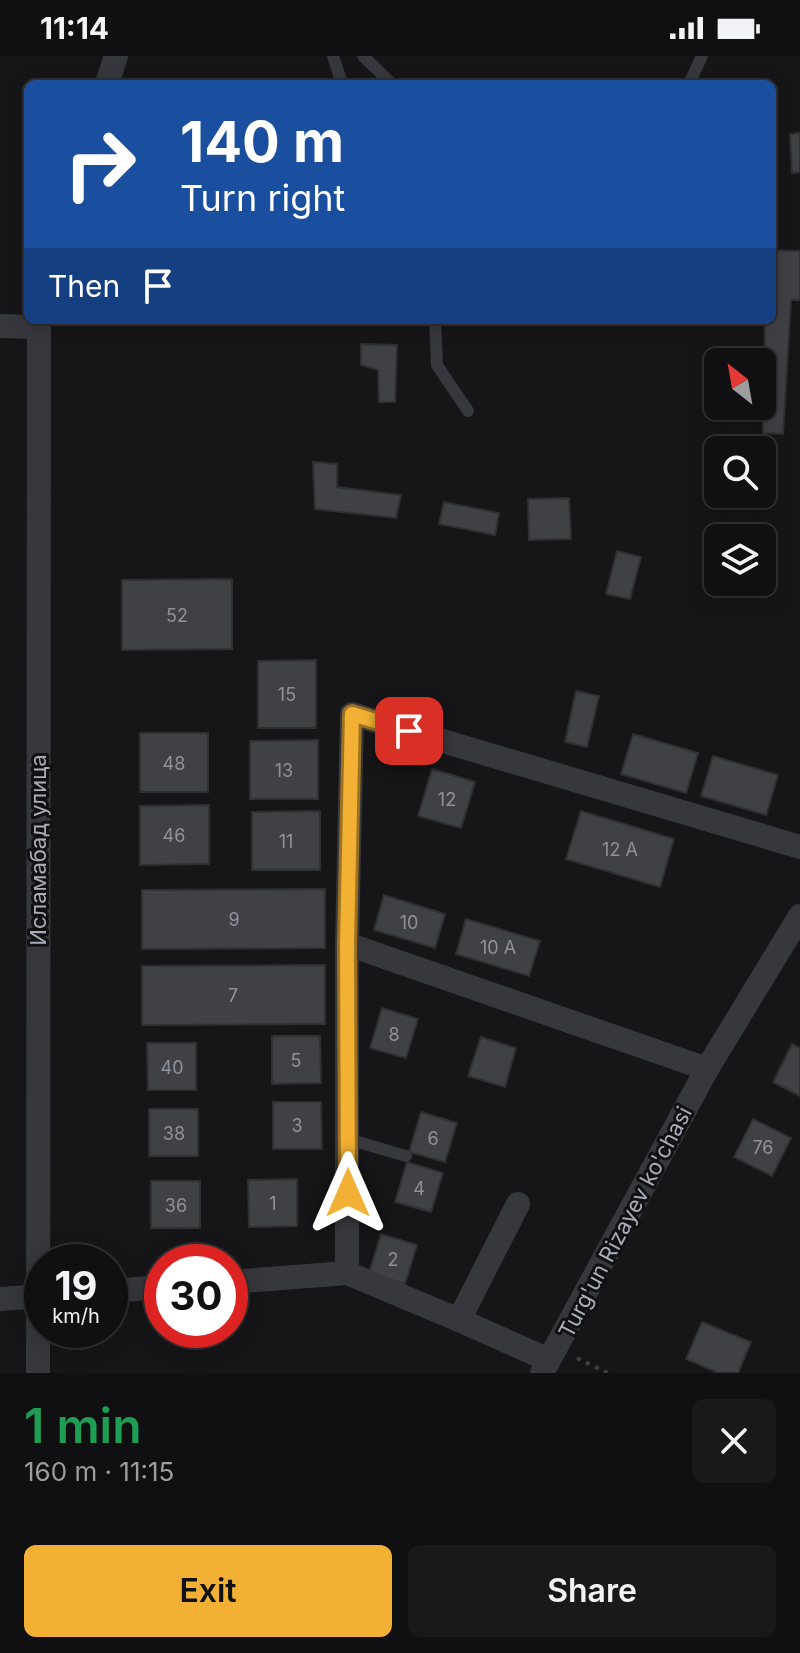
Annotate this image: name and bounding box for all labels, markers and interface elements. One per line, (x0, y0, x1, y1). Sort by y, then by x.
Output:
text: 11:14 (40, 10, 109, 46)
text: 140 m (180, 108, 344, 176)
icon: right (48, 112, 152, 216)
text: Turn right (180, 176, 345, 220)
icon: arrive (136, 264, 180, 308)
text: Then (48, 268, 120, 304)
north arrow (704, 348, 776, 420)
map controls (704, 348, 776, 596)
button: search (704, 436, 776, 508)
button: layers (704, 524, 776, 596)
house number: 52 (166, 605, 188, 626)
house number: 15 (278, 684, 296, 705)
pin (375, 697, 443, 765)
icon: arrive (387, 709, 431, 753)
house number: 48 (163, 753, 185, 774)
street label: Исламабад улица (25, 754, 51, 946)
house number: 13 (275, 760, 293, 781)
house number: 12 (438, 789, 456, 810)
house number: 46 (163, 825, 185, 846)
house number: 11 (279, 831, 293, 852)
house number: 12 A (602, 839, 638, 860)
house number: 9 (228, 909, 240, 930)
house number: 10 (400, 912, 418, 933)
house number: 10 A (480, 937, 516, 958)
house number: 7 (228, 985, 238, 1006)
house number: 8 (388, 1024, 400, 1045)
house number: 5 (291, 1050, 301, 1071)
house number: 40 (161, 1057, 183, 1078)
street label: Turg'un Rizayev ko'chasi (553, 1102, 697, 1342)
house number: 3 (291, 1115, 303, 1136)
house number: 38 (163, 1123, 185, 1144)
house number: 6 (427, 1128, 439, 1149)
house number: 76 (752, 1137, 774, 1158)
position arrow (306, 1151, 390, 1235)
house number: 4 (413, 1178, 425, 1199)
house number: 1 (269, 1193, 277, 1214)
house number: 36 (165, 1195, 187, 1216)
speed limit sign: 30 (144, 1244, 248, 1348)
house number: 2 (388, 1249, 398, 1270)
text: 19 (54, 1261, 98, 1310)
text: km/h (52, 1304, 100, 1328)
text: 1 min (24, 1396, 142, 1455)
button: close (692, 1399, 776, 1483)
text: 160 m · 11:15 (24, 1456, 174, 1487)
button: Exit (24, 1545, 392, 1637)
button: Share (408, 1545, 776, 1637)

